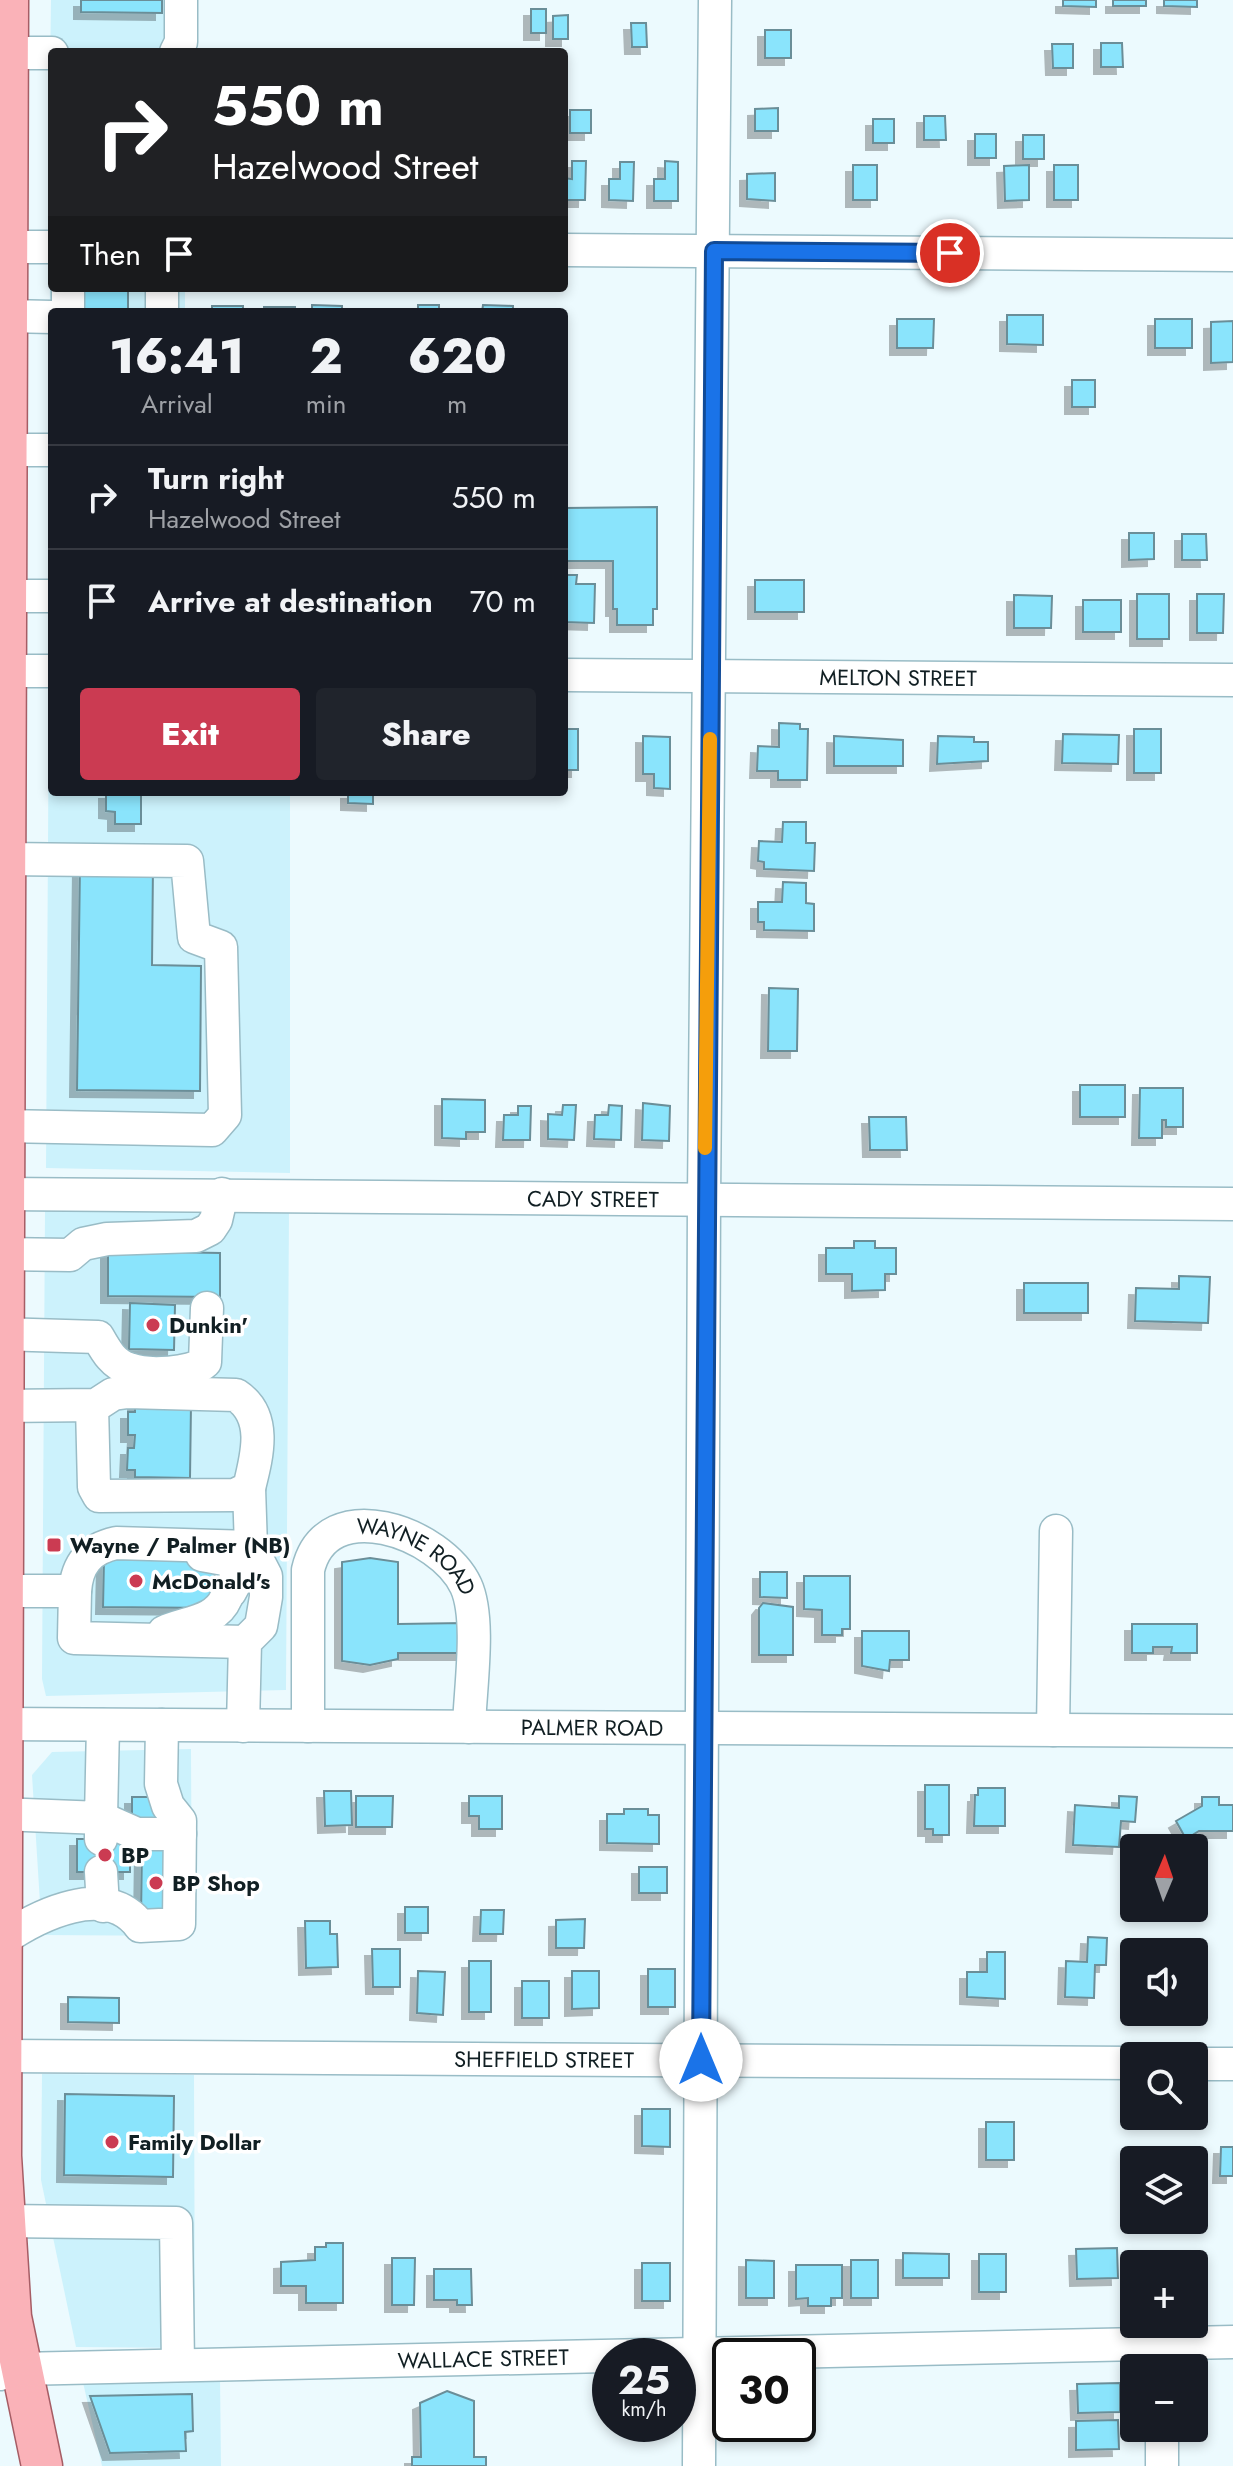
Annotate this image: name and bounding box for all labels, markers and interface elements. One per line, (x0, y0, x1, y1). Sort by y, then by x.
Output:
text: 550 m (212, 65, 384, 146)
icon: right (80, 80, 184, 184)
text: Hazelwood Street (212, 140, 478, 192)
pin (916, 219, 984, 287)
icon: arrive (928, 231, 972, 275)
icon: arrive (157, 232, 201, 276)
text: Then (80, 233, 141, 276)
text: 16:41 (109, 322, 244, 391)
text: 2 (310, 322, 342, 391)
text: 620 (408, 322, 507, 391)
text: Arrival (141, 385, 213, 423)
text: min (306, 385, 346, 423)
text: m (447, 385, 467, 423)
text: Turn right (148, 457, 284, 500)
icon: right (80, 475, 124, 519)
text: 550 m (452, 476, 536, 519)
text: Hazelwood Street (148, 500, 340, 538)
icon: arrive (80, 579, 124, 623)
text: Arrive at destination (148, 580, 433, 623)
text: 70 m (470, 580, 536, 623)
street label: MELTON STREET (819, 661, 978, 694)
button: Exit (80, 688, 300, 780)
button: Share (316, 688, 536, 780)
street label: CADY STREET (527, 1182, 660, 1215)
place label: Dunkin' (169, 1309, 248, 1341)
marker: Dunkin' (144, 1316, 162, 1334)
street label: WAYNE ROAD (356, 1510, 484, 1600)
place label: Wayne / Palmer (NB) (70, 1529, 291, 1561)
marker: Wayne / Palmer (NB) (45, 1536, 63, 1554)
place label: McDonald's (152, 1565, 270, 1597)
marker: McDonald's (127, 1572, 145, 1590)
street label: PALMER ROAD (521, 1711, 663, 1744)
north arrow (1120, 1834, 1208, 1922)
map controls (1120, 1834, 1208, 2442)
place label: BP (121, 1839, 149, 1871)
marker: BP (96, 1846, 114, 1864)
place label: BP Shop (172, 1867, 260, 1899)
marker: BP Shop (147, 1874, 165, 1892)
button: sound (1120, 1938, 1208, 2026)
position arrow (659, 2018, 743, 2102)
button: search (1120, 2042, 1208, 2130)
street label: SHEFFIELD STREET (454, 2043, 635, 2076)
place label: Family Dollar (128, 2126, 261, 2158)
marker: Family Dollar (103, 2133, 121, 2151)
button: layers (1120, 2146, 1208, 2234)
button: + (1120, 2250, 1208, 2338)
speed limit sign: 30 (712, 2338, 816, 2442)
street label: WALLACE STREET (397, 2341, 570, 2377)
text: 25 (618, 2351, 670, 2409)
button: − (1120, 2354, 1208, 2442)
text: km/h (621, 2395, 667, 2424)

